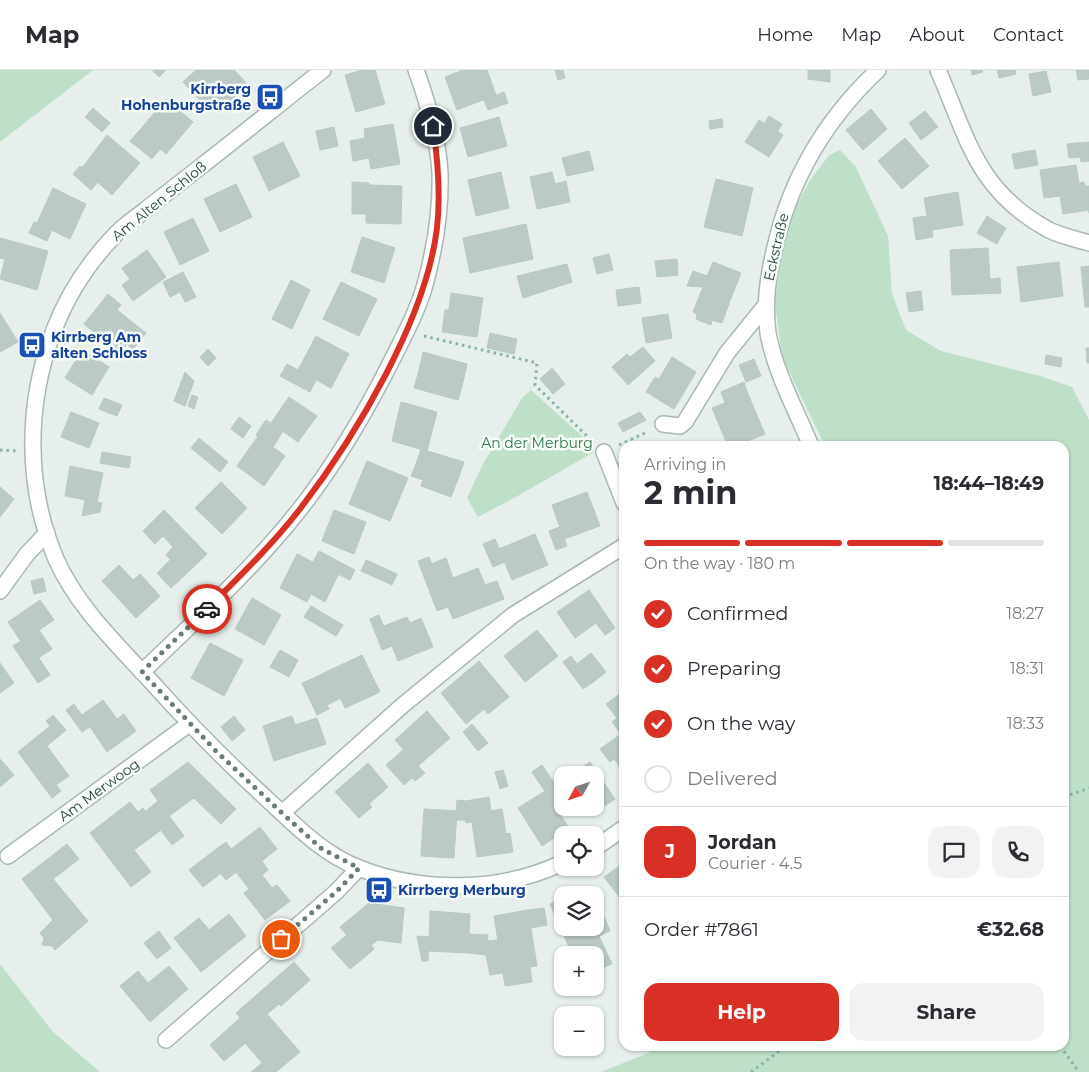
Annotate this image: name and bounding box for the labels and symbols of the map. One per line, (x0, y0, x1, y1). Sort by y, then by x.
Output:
place label: Kirrberg Hohenburgstraße (121, 80, 251, 114)
bus stop icon: Kirrberg Hohenburgstraße (255, 82, 285, 112)
pin (412, 105, 454, 147)
street label: Am Alten Schloß (108, 157, 210, 245)
street label: Eckstraße (759, 211, 793, 283)
place label: Kirrberg Am alten Schloss (51, 328, 148, 362)
bus stop icon: Kirrberg Am alten Schloss (17, 330, 47, 360)
park label: An der Merburg (481, 434, 593, 452)
courier (182, 584, 232, 634)
street label: Am Merwoog (55, 755, 143, 825)
north arrow (554, 766, 604, 816)
bus stop icon: Kirrberg Merburg (364, 875, 394, 905)
place label: Kirrberg Merburg (398, 881, 526, 899)
pin (260, 918, 302, 960)

